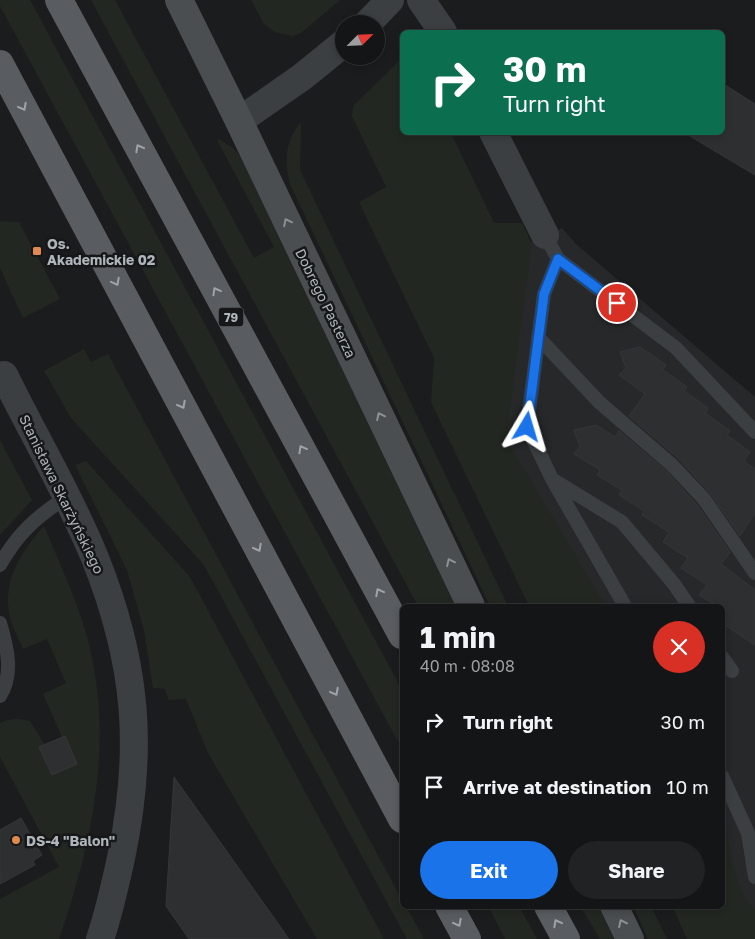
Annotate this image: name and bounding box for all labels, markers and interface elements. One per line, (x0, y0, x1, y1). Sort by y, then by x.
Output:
north arrow (335, 15, 385, 65)
map controls (335, 15, 385, 65)
text: 30 m (503, 48, 586, 90)
icon: right (420, 50, 485, 115)
text: Turn right (503, 90, 606, 117)
one-way arrow (17, 102, 27, 111)
one-way arrow (135, 144, 145, 153)
one-way arrow (283, 218, 293, 227)
place label: Os. Akademickie 02 (47, 235, 156, 268)
marker: Os. Akademickie 02 (31, 245, 43, 257)
street label: Dobrego Pasterza (292, 246, 360, 360)
one-way arrow (110, 276, 120, 285)
pin (596, 282, 638, 324)
one-way arrow (213, 287, 223, 296)
icon: arrive (603, 289, 631, 317)
road number: 79 (218, 308, 244, 326)
one-way arrow (176, 400, 186, 409)
position arrow (500, 400, 552, 452)
street label: Stanisława Skarżyńskiego (16, 412, 108, 576)
one-way arrow (376, 412, 386, 421)
one-way arrow (299, 445, 309, 454)
one-way arrow (252, 543, 262, 552)
one-way arrow (446, 558, 456, 567)
one-way arrow (376, 588, 386, 597)
text: 1 min (420, 619, 496, 655)
button: close (653, 621, 705, 673)
text: 40 m · 08:08 (420, 656, 515, 676)
one-way arrow (329, 687, 339, 696)
icon: right (420, 708, 448, 736)
text: Turn right (463, 710, 553, 733)
text: 30 m (661, 710, 705, 733)
icon: arrive (420, 773, 448, 801)
text: Arrive at destination (463, 775, 651, 798)
text: 10 m (666, 775, 709, 798)
place label: DS-4 "Balon" (26, 832, 115, 849)
marker: DS-4 "Balon" (10, 834, 22, 846)
button: Exit (420, 841, 558, 899)
button: Share (568, 841, 705, 899)
one-way arrow (452, 917, 462, 926)
one-way arrow (553, 919, 563, 928)
one-way arrow (618, 919, 628, 928)

